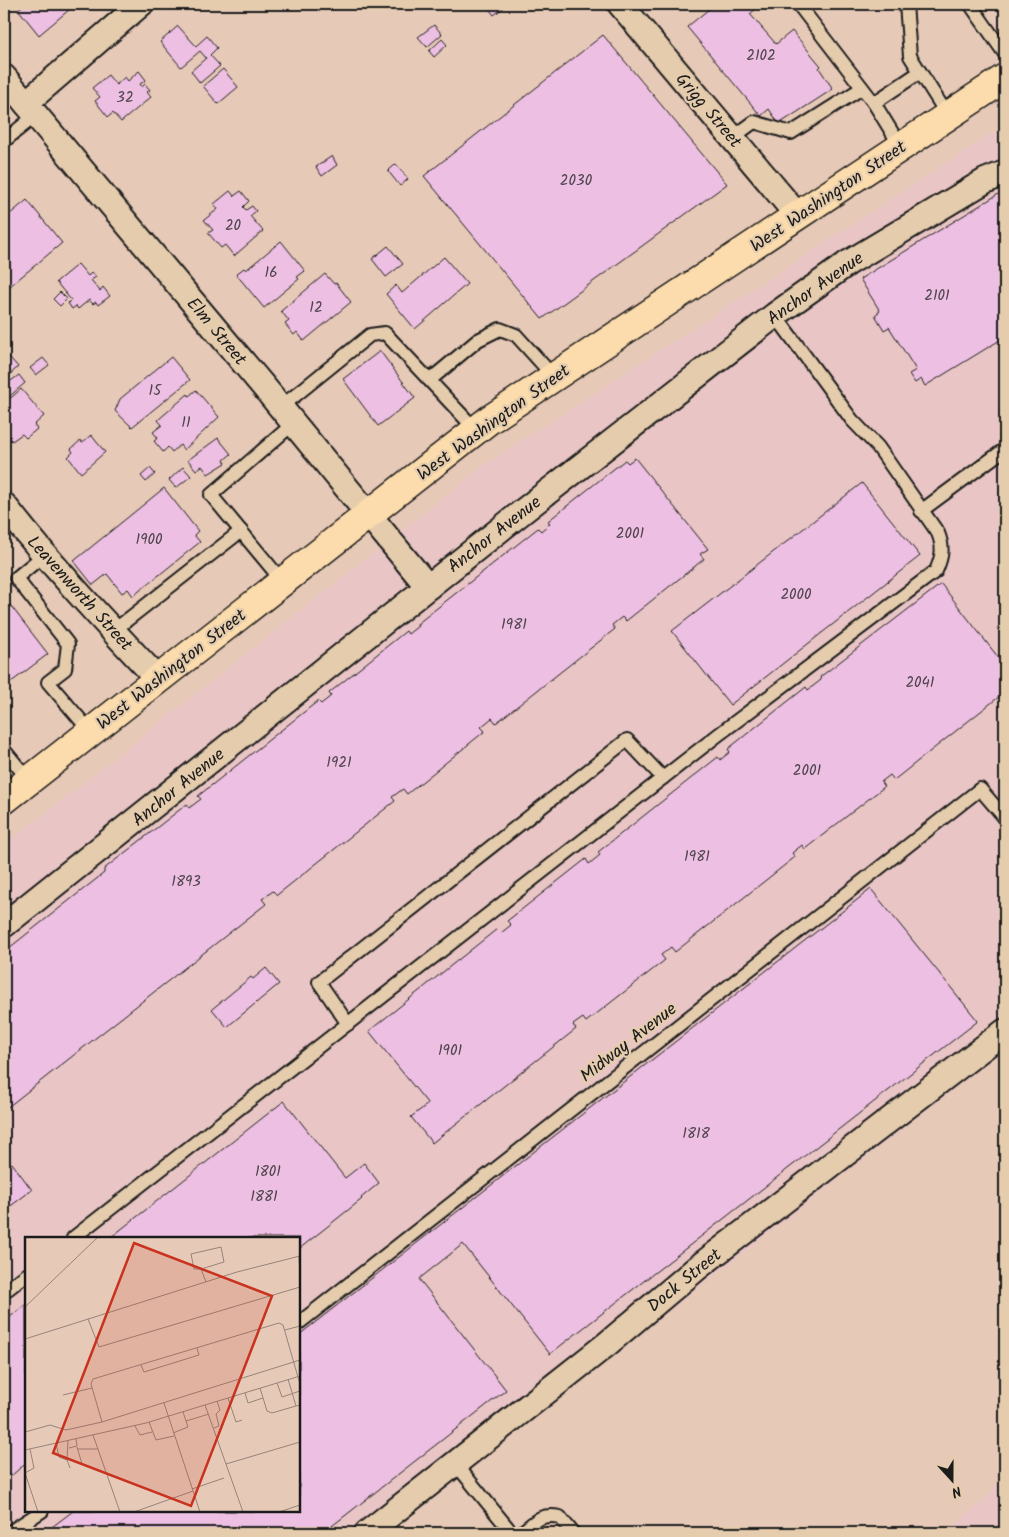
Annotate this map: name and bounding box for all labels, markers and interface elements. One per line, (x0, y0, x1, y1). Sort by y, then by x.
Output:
house number: 2102 (746, 44, 776, 68)
street label: Grigg Street (667, 67, 749, 156)
house number: 32 (116, 86, 134, 110)
street label: West Washington Street (745, 133, 914, 261)
house number: 2030 (560, 169, 593, 193)
house number: 20 (225, 214, 242, 238)
street label: Anchor Avenue (761, 245, 870, 333)
house number: 16 (264, 261, 278, 285)
house number: 2101 (924, 284, 950, 308)
street label: Elm Street (178, 291, 254, 374)
house number: 12 (309, 296, 323, 320)
street label: West Washington Street (411, 357, 578, 489)
house number: 15 (149, 379, 162, 403)
house number: 11 (181, 411, 191, 435)
street label: Anchor Avenue (442, 489, 548, 581)
house number: 2001 (616, 522, 644, 546)
house number: 1900 (135, 528, 163, 552)
street label: Leavenworth Street (19, 530, 140, 659)
house number: 2000 (780, 583, 812, 607)
street label: West Washington Street (91, 602, 254, 738)
house number: 1981 (501, 613, 527, 637)
house number: 2041 (905, 671, 935, 695)
street label: Anchor Avenue (126, 741, 232, 835)
house number: 1921 (326, 751, 352, 775)
house number: 2001 (793, 759, 821, 783)
house number: 1981 (684, 845, 710, 869)
house number: 1893 (171, 870, 201, 894)
street label: Midway Avenue (574, 996, 684, 1091)
house number: 1901 (438, 1039, 462, 1063)
house number: 1818 (682, 1122, 711, 1146)
house number: 1801 (255, 1160, 281, 1184)
house number: 1881 (250, 1185, 278, 1209)
inset map (25, 1237, 300, 1512)
street label: Dock Street (641, 1241, 729, 1320)
north arrow (926, 1454, 976, 1504)
text: N (948, 1479, 964, 1503)

